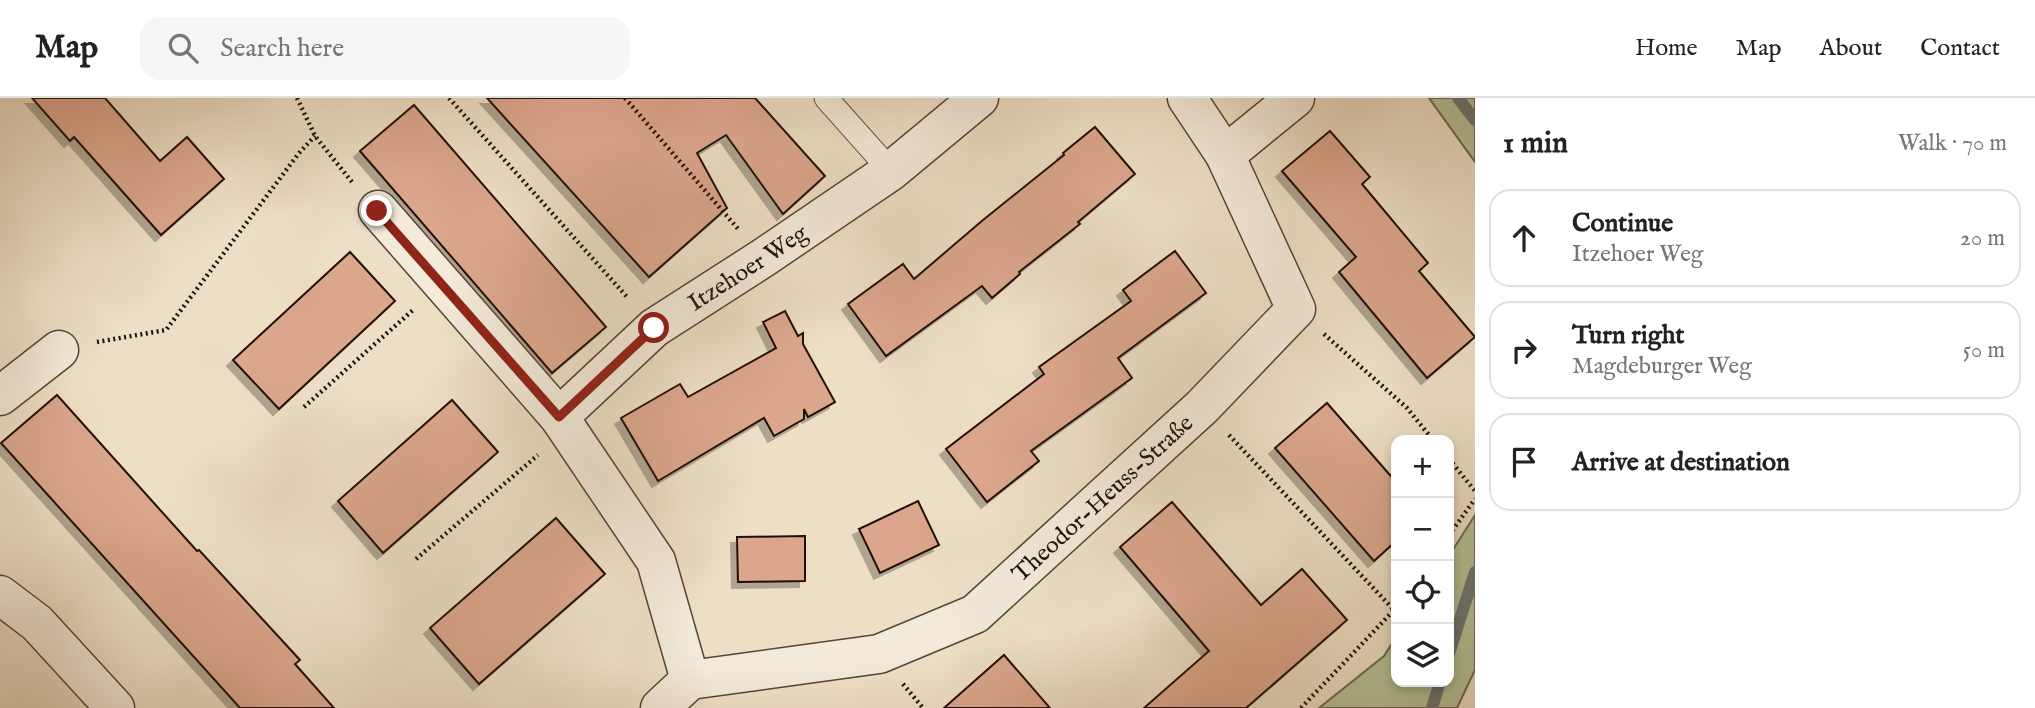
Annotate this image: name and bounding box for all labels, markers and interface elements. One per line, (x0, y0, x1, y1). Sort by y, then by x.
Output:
search box (140, 17, 630, 80)
text: Map (35, 27, 98, 69)
icon: search (164, 29, 202, 67)
text: Search here (220, 32, 344, 65)
text: Home (1635, 33, 1698, 64)
text: Map (1736, 33, 1782, 64)
text: About (1820, 33, 1882, 64)
text: Contact (1920, 33, 2000, 64)
text: 1 min (1503, 125, 1568, 163)
text: Walk · 70 m (1898, 129, 2007, 158)
route end (361, 195, 392, 226)
text: Continue (1572, 207, 1673, 240)
street label: Itzehoer Weg (683, 218, 815, 319)
icon: ahead (1505, 219, 1543, 257)
text: 20 m (1960, 224, 2005, 253)
text: Itzehoer Weg (1572, 240, 1703, 269)
route start (638, 312, 669, 343)
text: Turn right (1572, 319, 1685, 352)
icon: right (1505, 331, 1543, 369)
text: 50 m (1963, 336, 2005, 365)
text: Magdeburger Weg (1572, 352, 1752, 381)
street label: Theodor-Heuss-Straße (1006, 409, 1200, 590)
map controls (1391, 435, 1454, 687)
button: + (1391, 435, 1454, 498)
icon: arrive (1505, 443, 1543, 481)
text: Arrive at destination (1572, 446, 1790, 479)
button: − (1391, 498, 1454, 561)
button: locate (1391, 561, 1454, 624)
button: layers (1391, 624, 1454, 687)

